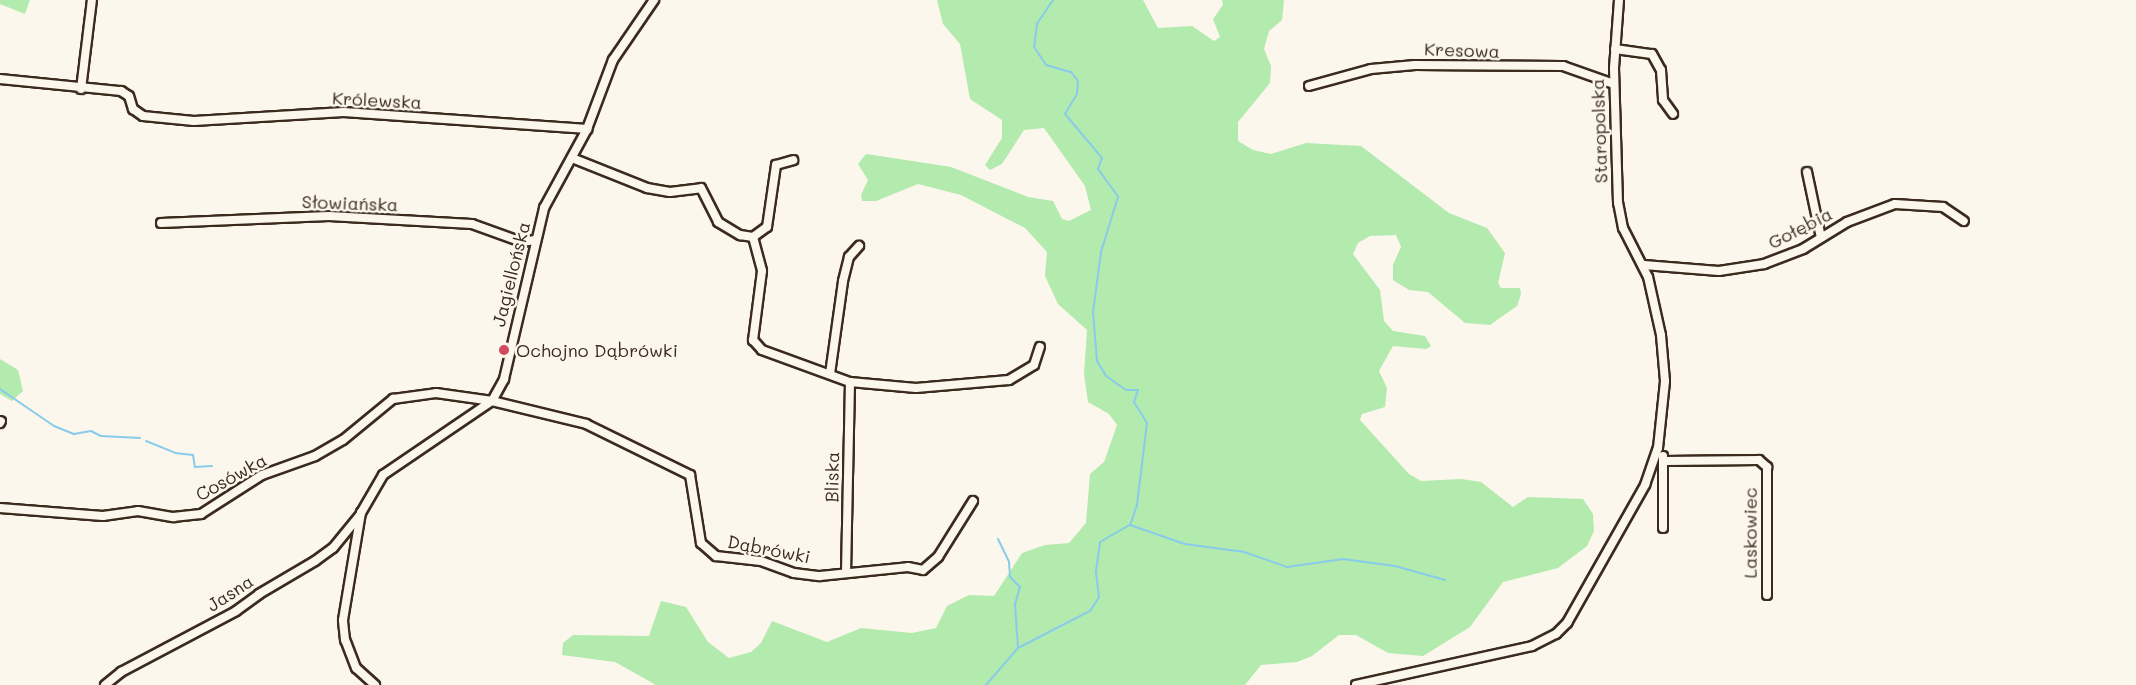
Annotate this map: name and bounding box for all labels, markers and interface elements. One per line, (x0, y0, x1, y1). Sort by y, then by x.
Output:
street label: Kresowa (1424, 38, 1500, 62)
street label: Staropolska (1586, 78, 1612, 184)
street label: Królewska (332, 87, 422, 113)
street label: Słowiańska (301, 191, 399, 215)
street label: Gołębia (1764, 203, 1836, 253)
street label: Jagiellońska (488, 219, 534, 329)
place label: Ochojno Dąbrówki (516, 339, 678, 361)
marker: Ochojno Dąbrówki (497, 343, 511, 357)
street label: Cosówka (192, 449, 270, 505)
street label: Bliska (821, 451, 843, 503)
street label: Laskowiec (1739, 488, 1761, 578)
street label: Dąbrówki (726, 530, 812, 568)
street label: Jasna (203, 570, 257, 616)

